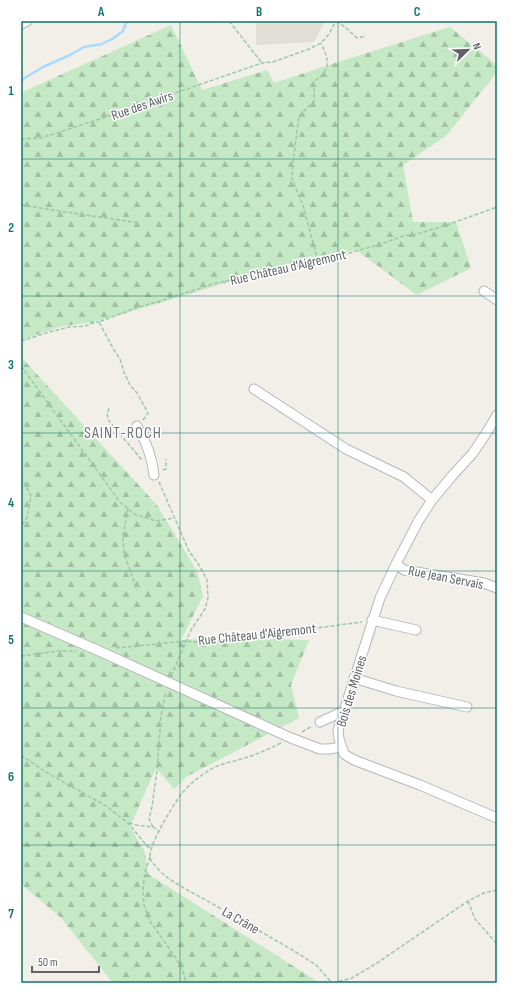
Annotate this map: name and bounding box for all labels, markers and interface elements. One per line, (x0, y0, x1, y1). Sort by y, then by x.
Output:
text: A (97, 4, 105, 20)
text: B (256, 4, 262, 20)
text: C (414, 4, 421, 20)
north arrow (448, 30, 488, 70)
text: N (470, 41, 484, 52)
text: 1 (8, 83, 14, 99)
street label: Rue des Awirs (109, 87, 175, 124)
text: 2 (8, 220, 14, 236)
street label: Rue Château d'Aigremont (229, 246, 348, 289)
text: 3 (8, 357, 14, 373)
district label: SAINT-ROCH (84, 424, 162, 443)
text: 4 (8, 495, 14, 511)
street label: Rue Jean Servais (407, 562, 485, 593)
street label: Rue Château d'Aigremont (197, 620, 317, 649)
text: 5 (8, 632, 14, 648)
street label: Bois des Moines (333, 653, 370, 729)
text: 6 (8, 769, 14, 785)
street label: La Crâne (219, 903, 262, 938)
text: 7 (8, 906, 14, 922)
scale bar (32, 948, 99, 974)
text: 50 m (38, 955, 58, 970)

